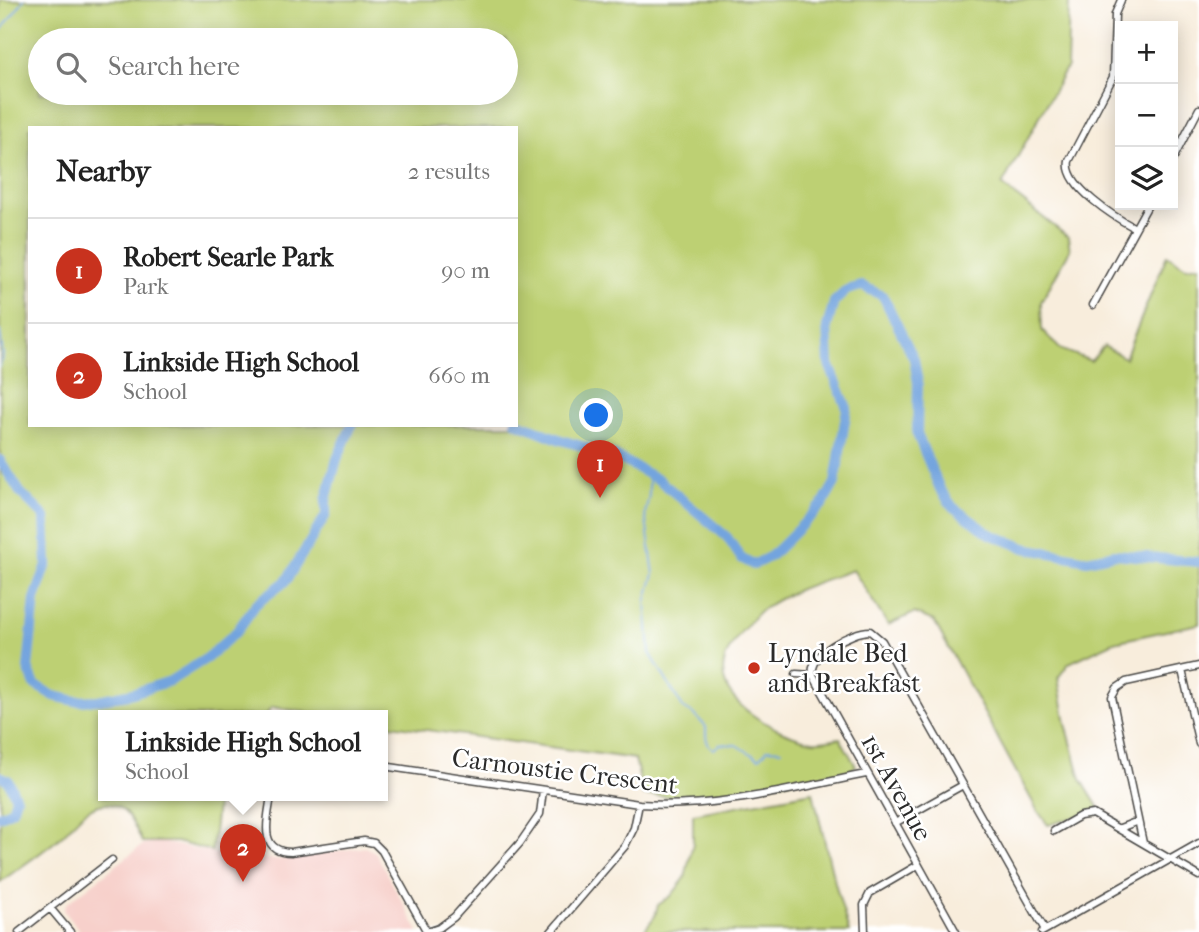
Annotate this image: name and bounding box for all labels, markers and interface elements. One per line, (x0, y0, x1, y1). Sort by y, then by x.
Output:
map controls (1115, 21, 1178, 210)
button: + (1115, 21, 1178, 84)
search box (28, 28, 518, 105)
icon: search (52, 48, 90, 86)
text: Search here (108, 51, 240, 82)
button: − (1115, 84, 1178, 147)
button: layers (1115, 147, 1178, 210)
text: Nearby (56, 154, 151, 189)
text: 2 results (408, 158, 490, 185)
text: Robert Searle Park (123, 242, 333, 273)
text: 1 (75, 257, 83, 284)
text: 90 m (441, 257, 490, 284)
text: Park (123, 273, 169, 300)
text: Linkside High School (123, 347, 359, 378)
text: 2 (73, 362, 85, 389)
text: 660 m (428, 362, 490, 389)
text: School (123, 378, 187, 405)
your location (579, 398, 613, 432)
pin: 1 (577, 440, 623, 498)
place label: Lyndale Bed and Breakfast (768, 638, 921, 699)
marker: Lyndale Bed and Breakfast (746, 660, 762, 676)
popup (98, 710, 388, 801)
text: Linkside High School (125, 727, 361, 758)
street label: 1st Avenue (854, 728, 939, 846)
street label: Carnoustie Crescent (450, 742, 680, 801)
text: School (125, 758, 189, 785)
pin: 2 (220, 824, 266, 882)

